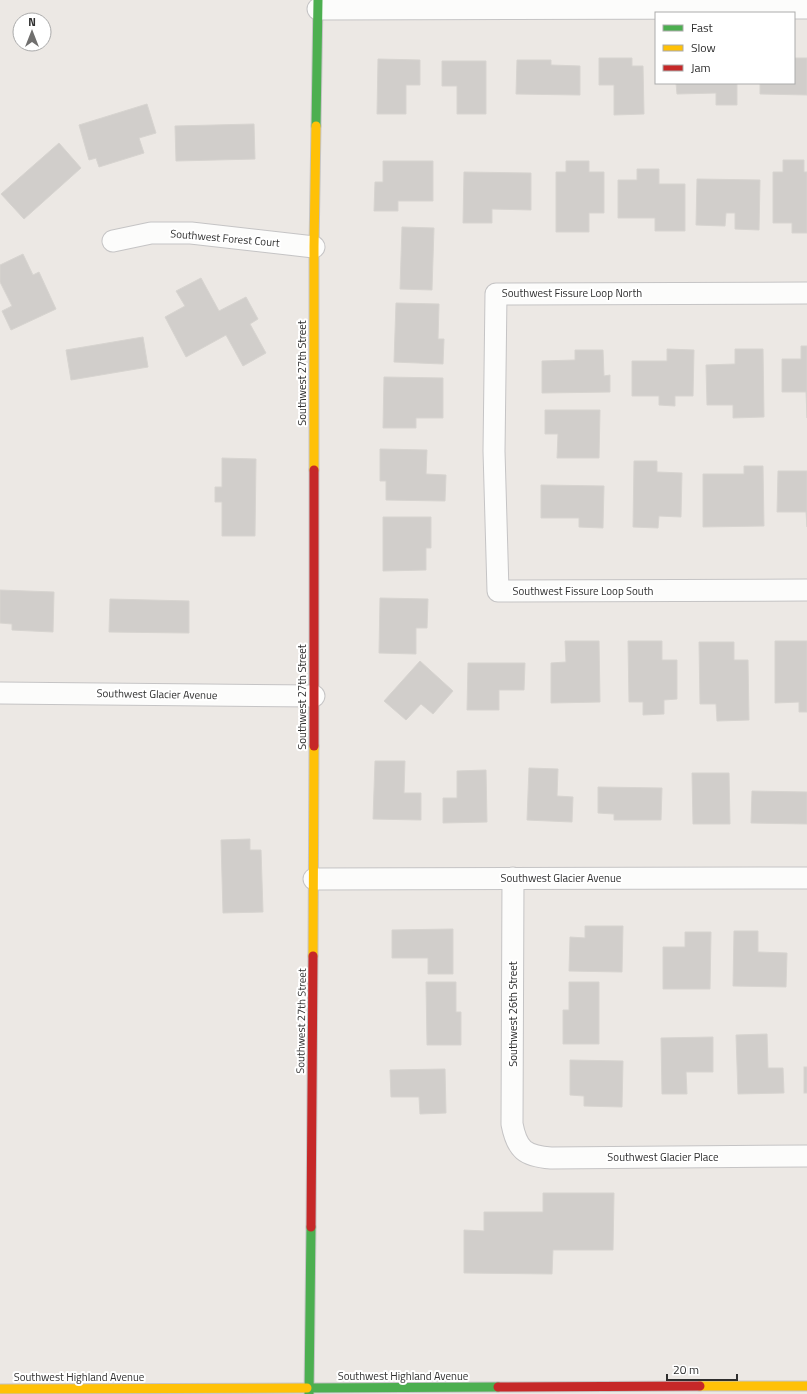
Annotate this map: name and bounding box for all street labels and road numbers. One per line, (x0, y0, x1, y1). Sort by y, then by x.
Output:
street label: Southwest Forest Court (170, 225, 281, 251)
street label: Southwest Fissure Loop North (502, 285, 642, 301)
street label: Southwest 27th Street (294, 320, 310, 426)
street label: Southwest Fissure Loop South (513, 583, 654, 599)
street label: Southwest 27th Street (294, 644, 310, 750)
street label: Southwest Glacier Avenue (96, 685, 218, 703)
street label: Southwest Glacier Avenue (501, 870, 622, 886)
street label: Southwest 26th Street (505, 961, 521, 1067)
street label: Southwest 27th Street (292, 968, 310, 1074)
street label: Southwest Glacier Place (607, 1149, 719, 1165)
street label: Southwest Highland Avenue (338, 1368, 469, 1384)
street label: Southwest Highland Avenue (14, 1369, 145, 1385)

